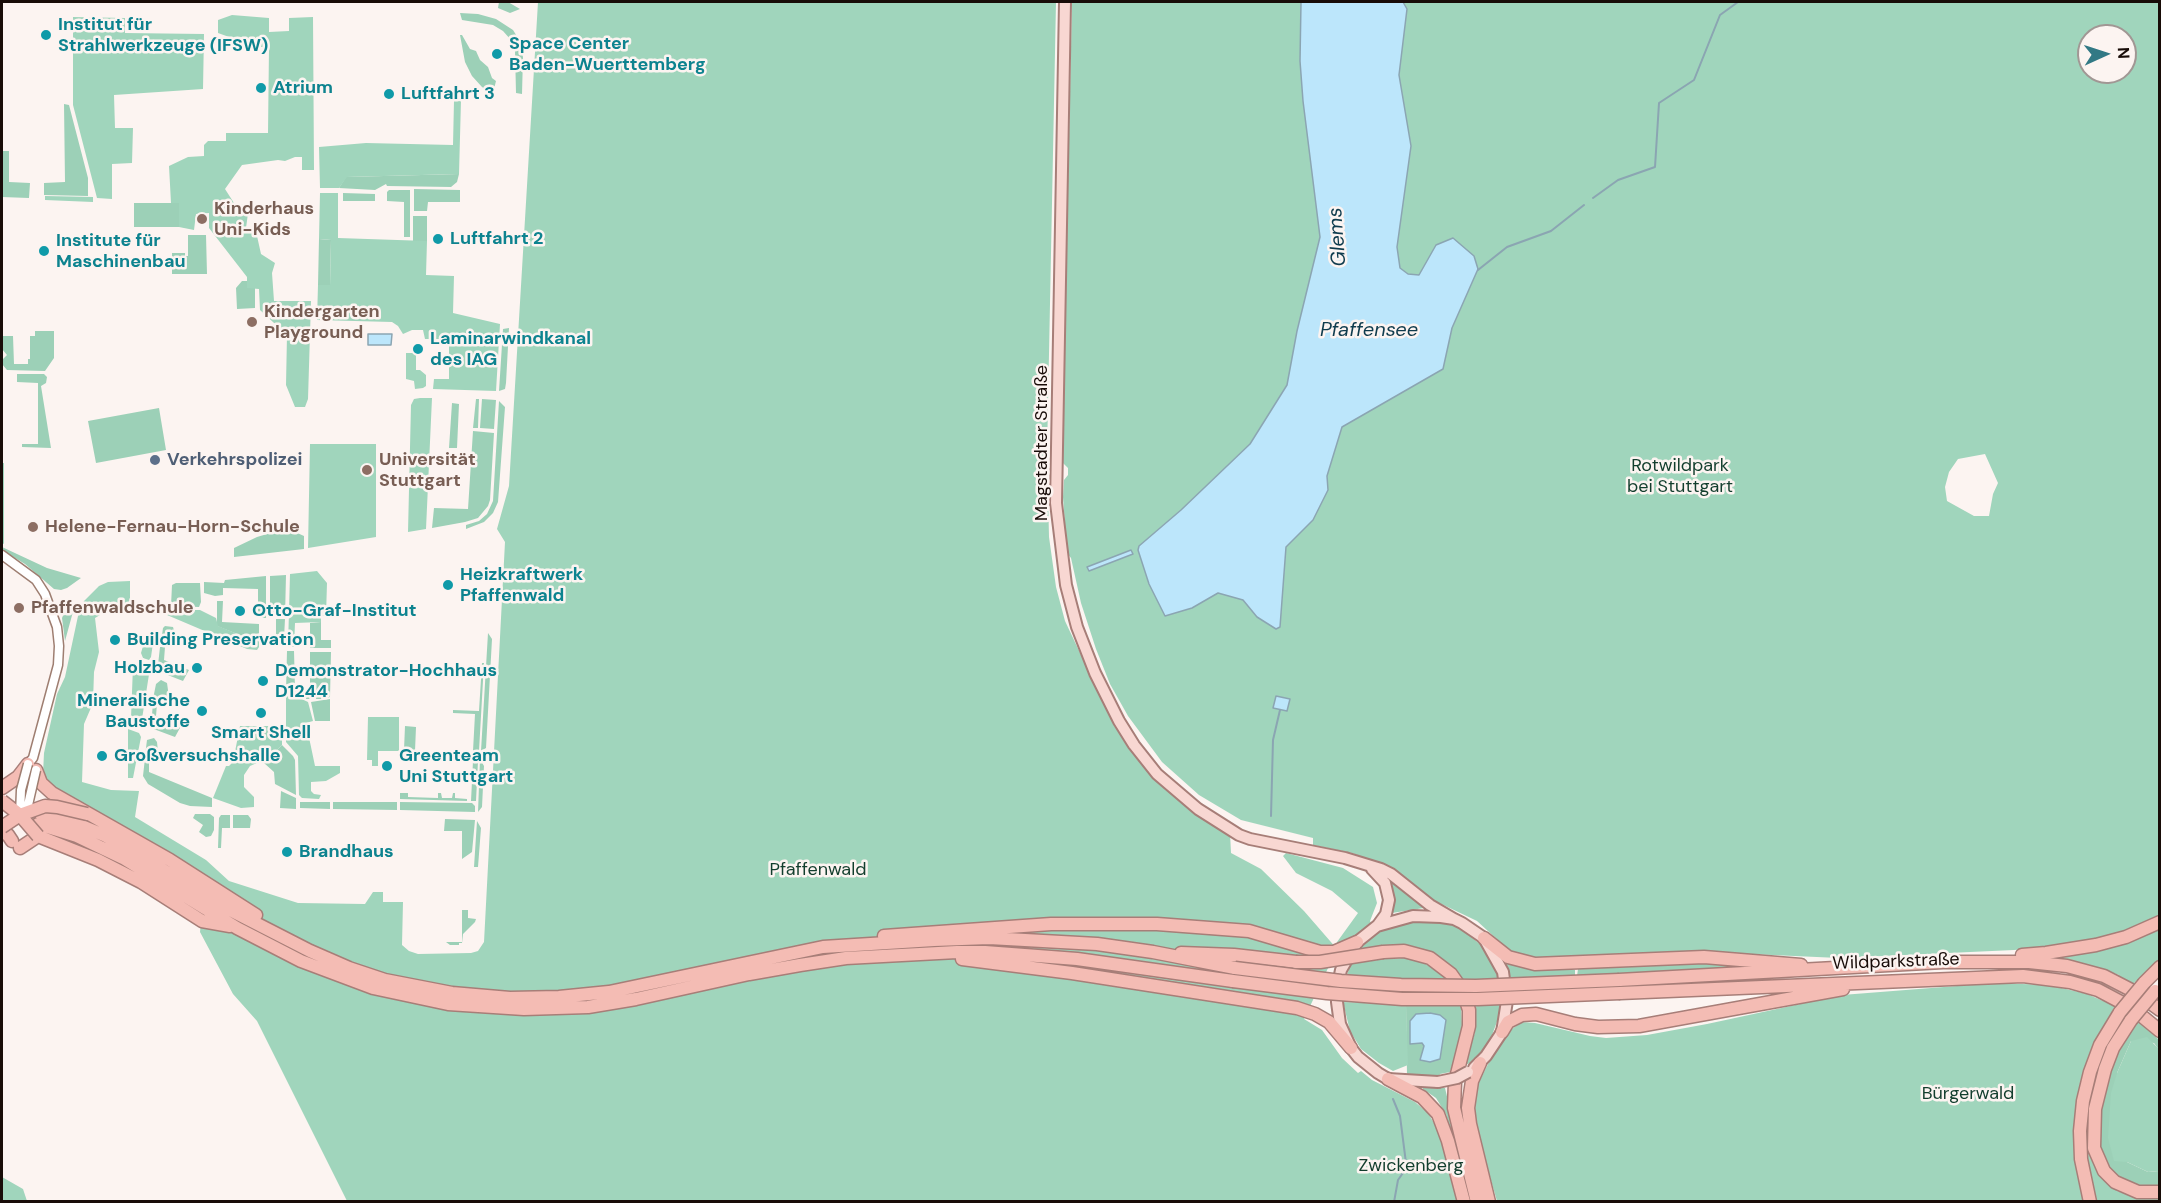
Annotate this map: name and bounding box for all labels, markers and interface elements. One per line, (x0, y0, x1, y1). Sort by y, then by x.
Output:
place label: Institut für Strahlwerkzeuge (IFSW) (58, 14, 268, 57)
north arrow (2077, 24, 2137, 84)
marker: Institut für Strahlwerkzeuge (IFSW) (39, 28, 53, 42)
place label: Space Center Baden-Wuerttemberg (509, 33, 706, 76)
marker: Space Center Baden-Wuerttemberg (490, 47, 504, 61)
text: N (2113, 47, 2134, 60)
place label: Atrium (273, 77, 333, 99)
marker: Atrium (254, 81, 268, 95)
place label: Luftfahrt 3 (401, 83, 495, 105)
marker: Luftfahrt 3 (382, 87, 396, 101)
place label: Kinderhaus Uni-Kids (214, 198, 314, 240)
water label: Glems (1324, 207, 1352, 267)
marker: Kinderhaus Uni-Kids (195, 212, 209, 226)
place label: Luftfahrt 2 (450, 228, 543, 250)
place label: Institute für Maschinenbau (56, 230, 186, 272)
marker: Luftfahrt 2 (431, 232, 445, 246)
marker: Institute für Maschinenbau (37, 244, 51, 258)
place label: Kindergarten Playground (264, 301, 380, 344)
marker: Kindergarten Playground (245, 315, 259, 329)
water label: Pfaffensee (1320, 319, 1418, 343)
place label: Laminarwindkanal des IAG (430, 328, 591, 370)
marker: Laminarwindkanal des IAG (411, 342, 425, 356)
street label: Magstadter Straße (1031, 365, 1053, 521)
place label: Verkehrspolizei (167, 449, 302, 471)
place label: Universität Stuttgart (379, 449, 476, 492)
marker: Verkehrspolizei (148, 453, 162, 467)
park label: Rotwildpark bei Stuttgart (1627, 455, 1733, 498)
marker: Universität Stuttgart (360, 463, 374, 477)
place label: Helene-Fernau-Horn-Schule (45, 516, 300, 538)
marker: Helene-Fernau-Horn-Schule (26, 520, 40, 534)
place label: Heizkraftwerk Pfaffenwald (460, 564, 583, 606)
marker: Heizkraftwerk Pfaffenwald (441, 578, 455, 592)
place label: Pfaffenwaldschule (31, 597, 194, 619)
place label: Otto-Graf-Institut (252, 600, 416, 622)
marker: Pfaffenwaldschule (12, 601, 26, 615)
marker: Otto-Graf-Institut (233, 604, 247, 618)
place label: Building Preservation (127, 629, 314, 651)
marker: Building Preservation (108, 633, 122, 647)
place label: Holzbau (114, 657, 185, 679)
place label: Demonstrator-Hochhaus D1244 (275, 660, 497, 702)
marker: Holzbau (190, 661, 204, 675)
marker: Demonstrator-Hochhaus D1244 (256, 674, 270, 688)
place label: Mineralische Baustoffe (77, 690, 190, 732)
marker: Mineralische Baustoffe (195, 704, 209, 718)
marker: Smart Shell (254, 706, 268, 720)
place label: Smart Shell (211, 722, 311, 744)
place label: Großversuchshalle (114, 745, 281, 767)
place label: Greenteam Uni Stuttgart (399, 745, 513, 788)
marker: Großversuchshalle (95, 749, 109, 763)
marker: Greenteam Uni Stuttgart (380, 759, 394, 773)
place label: Brandhaus (299, 841, 394, 863)
marker: Brandhaus (280, 845, 294, 859)
park label: Pfaffenwald (770, 859, 866, 881)
street label: Wildparkstraße (1832, 949, 1960, 975)
park label: Bürgerwald (1922, 1083, 2014, 1105)
park label: Zwickenberg (1358, 1155, 1464, 1177)

